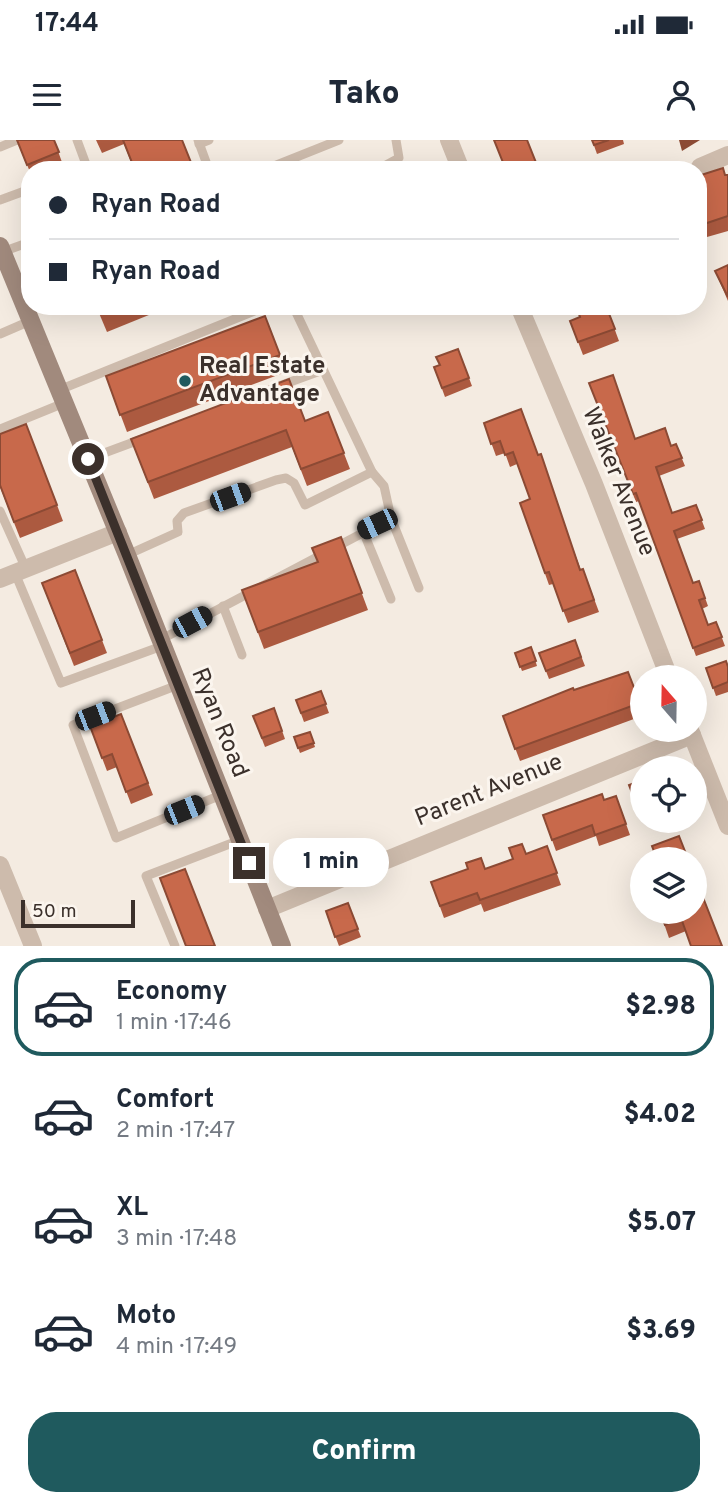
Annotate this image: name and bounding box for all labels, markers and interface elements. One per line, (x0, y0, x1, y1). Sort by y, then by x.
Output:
text: 17:44 (35, 8, 99, 41)
text: Tako (328, 75, 400, 115)
icon: menu (28, 76, 66, 114)
icon: person (662, 76, 700, 114)
text: Ryan Road (91, 189, 221, 222)
text: Ryan Road (91, 256, 221, 289)
place label: Real Estate Advantage (199, 352, 325, 410)
marker: Real Estate Advantage (177, 373, 193, 389)
street label: Walker Avenue (575, 403, 661, 561)
route start (72, 443, 104, 475)
car (207, 480, 254, 514)
car (354, 506, 401, 542)
car (169, 603, 216, 641)
street label: Ryan Road (183, 664, 255, 782)
north arrow (630, 665, 707, 742)
map controls (630, 665, 707, 924)
car (72, 699, 119, 733)
street label: Parent Avenue (411, 748, 567, 834)
button: locate (630, 756, 707, 833)
car (161, 792, 208, 828)
callout: 1 min (274, 838, 389, 888)
route end (233, 847, 265, 879)
button: layers (630, 847, 707, 924)
text: 1 min (303, 848, 359, 877)
scale bar (21, 897, 135, 929)
text: 50 m (32, 900, 77, 924)
icon: car (32, 976, 95, 1039)
text: Economy (116, 976, 227, 1009)
text: $2.98 (625, 991, 696, 1024)
text: 1 min · 17:46 (116, 1009, 232, 1038)
icon: car (32, 1084, 95, 1147)
text: Comfort (116, 1084, 214, 1117)
text: $4.02 (624, 1099, 696, 1132)
text: 2 min · 17:47 (116, 1117, 235, 1146)
icon: car (32, 1192, 95, 1255)
text: XL (116, 1192, 148, 1225)
text: $5.07 (627, 1207, 696, 1240)
text: 3 min · 17:48 (116, 1225, 237, 1254)
icon: car (32, 1300, 95, 1363)
text: Moto (116, 1300, 176, 1333)
text: $3.69 (626, 1315, 696, 1348)
text: 4 min · 17:49 (116, 1333, 237, 1362)
button: Confirm (28, 1412, 700, 1492)

